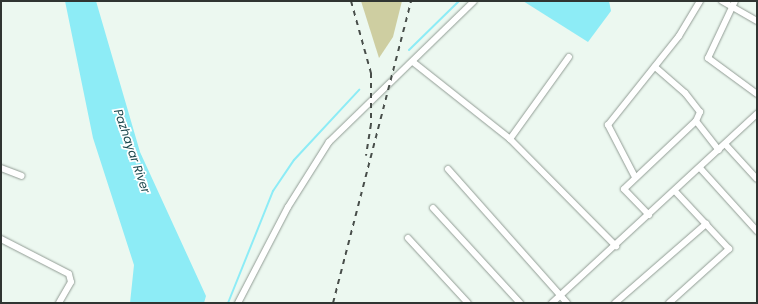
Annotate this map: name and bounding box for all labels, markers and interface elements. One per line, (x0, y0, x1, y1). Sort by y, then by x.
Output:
water label: Pazhayar River (111, 107, 153, 195)

